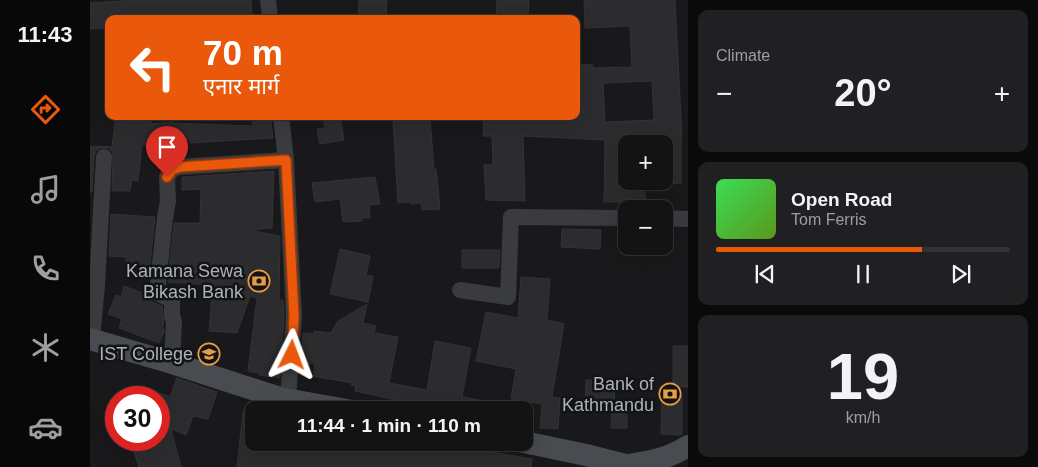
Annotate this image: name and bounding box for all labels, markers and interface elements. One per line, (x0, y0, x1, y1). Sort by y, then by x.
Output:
text: 11:43 (17, 22, 73, 47)
text: 70 m (203, 33, 283, 72)
icon: left (120, 35, 185, 100)
text: Climate (716, 47, 770, 64)
text: 20° (834, 72, 892, 114)
text: एनार मार्ग (203, 74, 279, 99)
text: − (716, 78, 732, 109)
text: + (994, 78, 1010, 109)
icon: directions (28, 92, 63, 127)
pin (146, 126, 188, 177)
icon: arrive (153, 133, 181, 161)
map controls (618, 135, 673, 255)
button: + (618, 135, 673, 190)
icon: music (28, 172, 63, 207)
text: Open Road (791, 189, 892, 210)
button: − (618, 200, 673, 255)
text: Tom Ferris (791, 211, 867, 228)
icon: phone (28, 251, 63, 286)
icon: previous (751, 260, 779, 288)
icon: pause (849, 260, 877, 288)
icon: next (947, 260, 975, 288)
place label: Kamana Sewa Bikash Bank (126, 261, 244, 302)
bank icon: Kamana Sewa Bikash Bank (247, 269, 271, 293)
position arrow (265, 328, 317, 380)
icon: climate (28, 330, 63, 365)
text: 19 (827, 340, 899, 413)
school or university icon: IST College (197, 342, 221, 366)
place label: IST College (99, 344, 193, 364)
place label: Bank of Kathmandu (562, 374, 655, 415)
bank icon: Bank of Kathmandu (658, 382, 682, 406)
speed limit sign: 30 (105, 386, 170, 451)
text: km/h (846, 409, 880, 426)
icon: car (28, 410, 63, 445)
text: 11:44 · 1 min · 110 m (297, 415, 481, 436)

